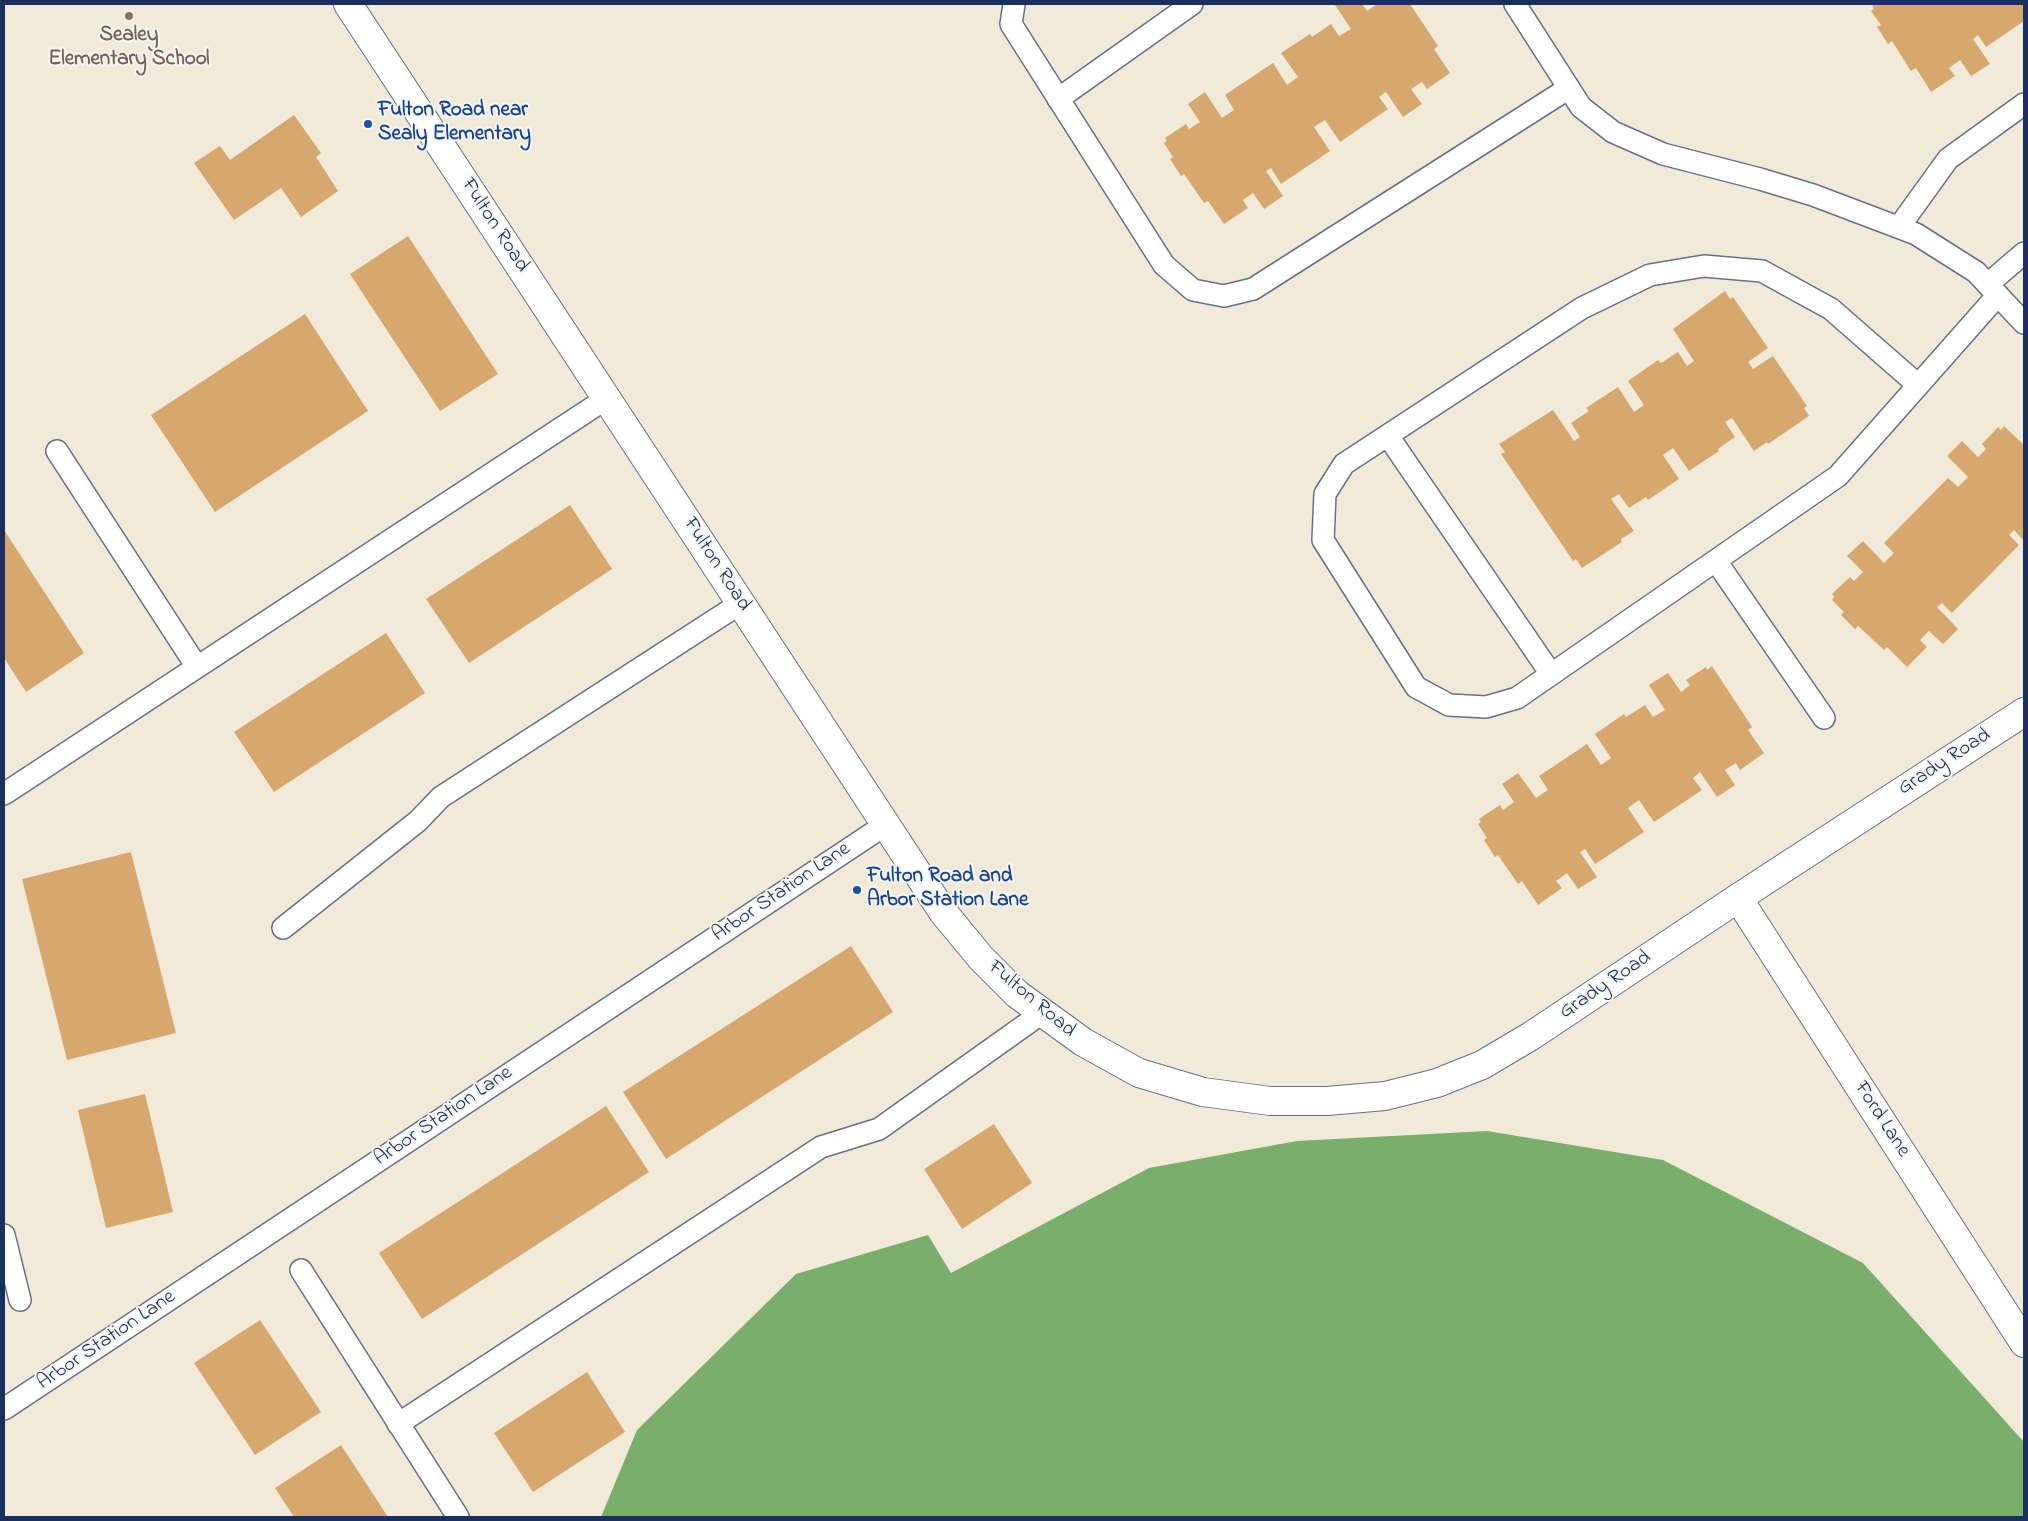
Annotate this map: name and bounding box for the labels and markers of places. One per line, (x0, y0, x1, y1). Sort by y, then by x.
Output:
marker: Sealey Elementary School (123, 10, 135, 22)
place label: Sealey Elementary School (48, 24, 210, 74)
place label: Fulton Road near Sealy Elementary (378, 99, 531, 149)
marker: Fulton Road near Sealy Elementary (362, 118, 374, 130)
place label: Fulton Road and Arbor Station Lane (867, 865, 1028, 915)
marker: Fulton Road and Arbor Station Lane (851, 884, 863, 896)

